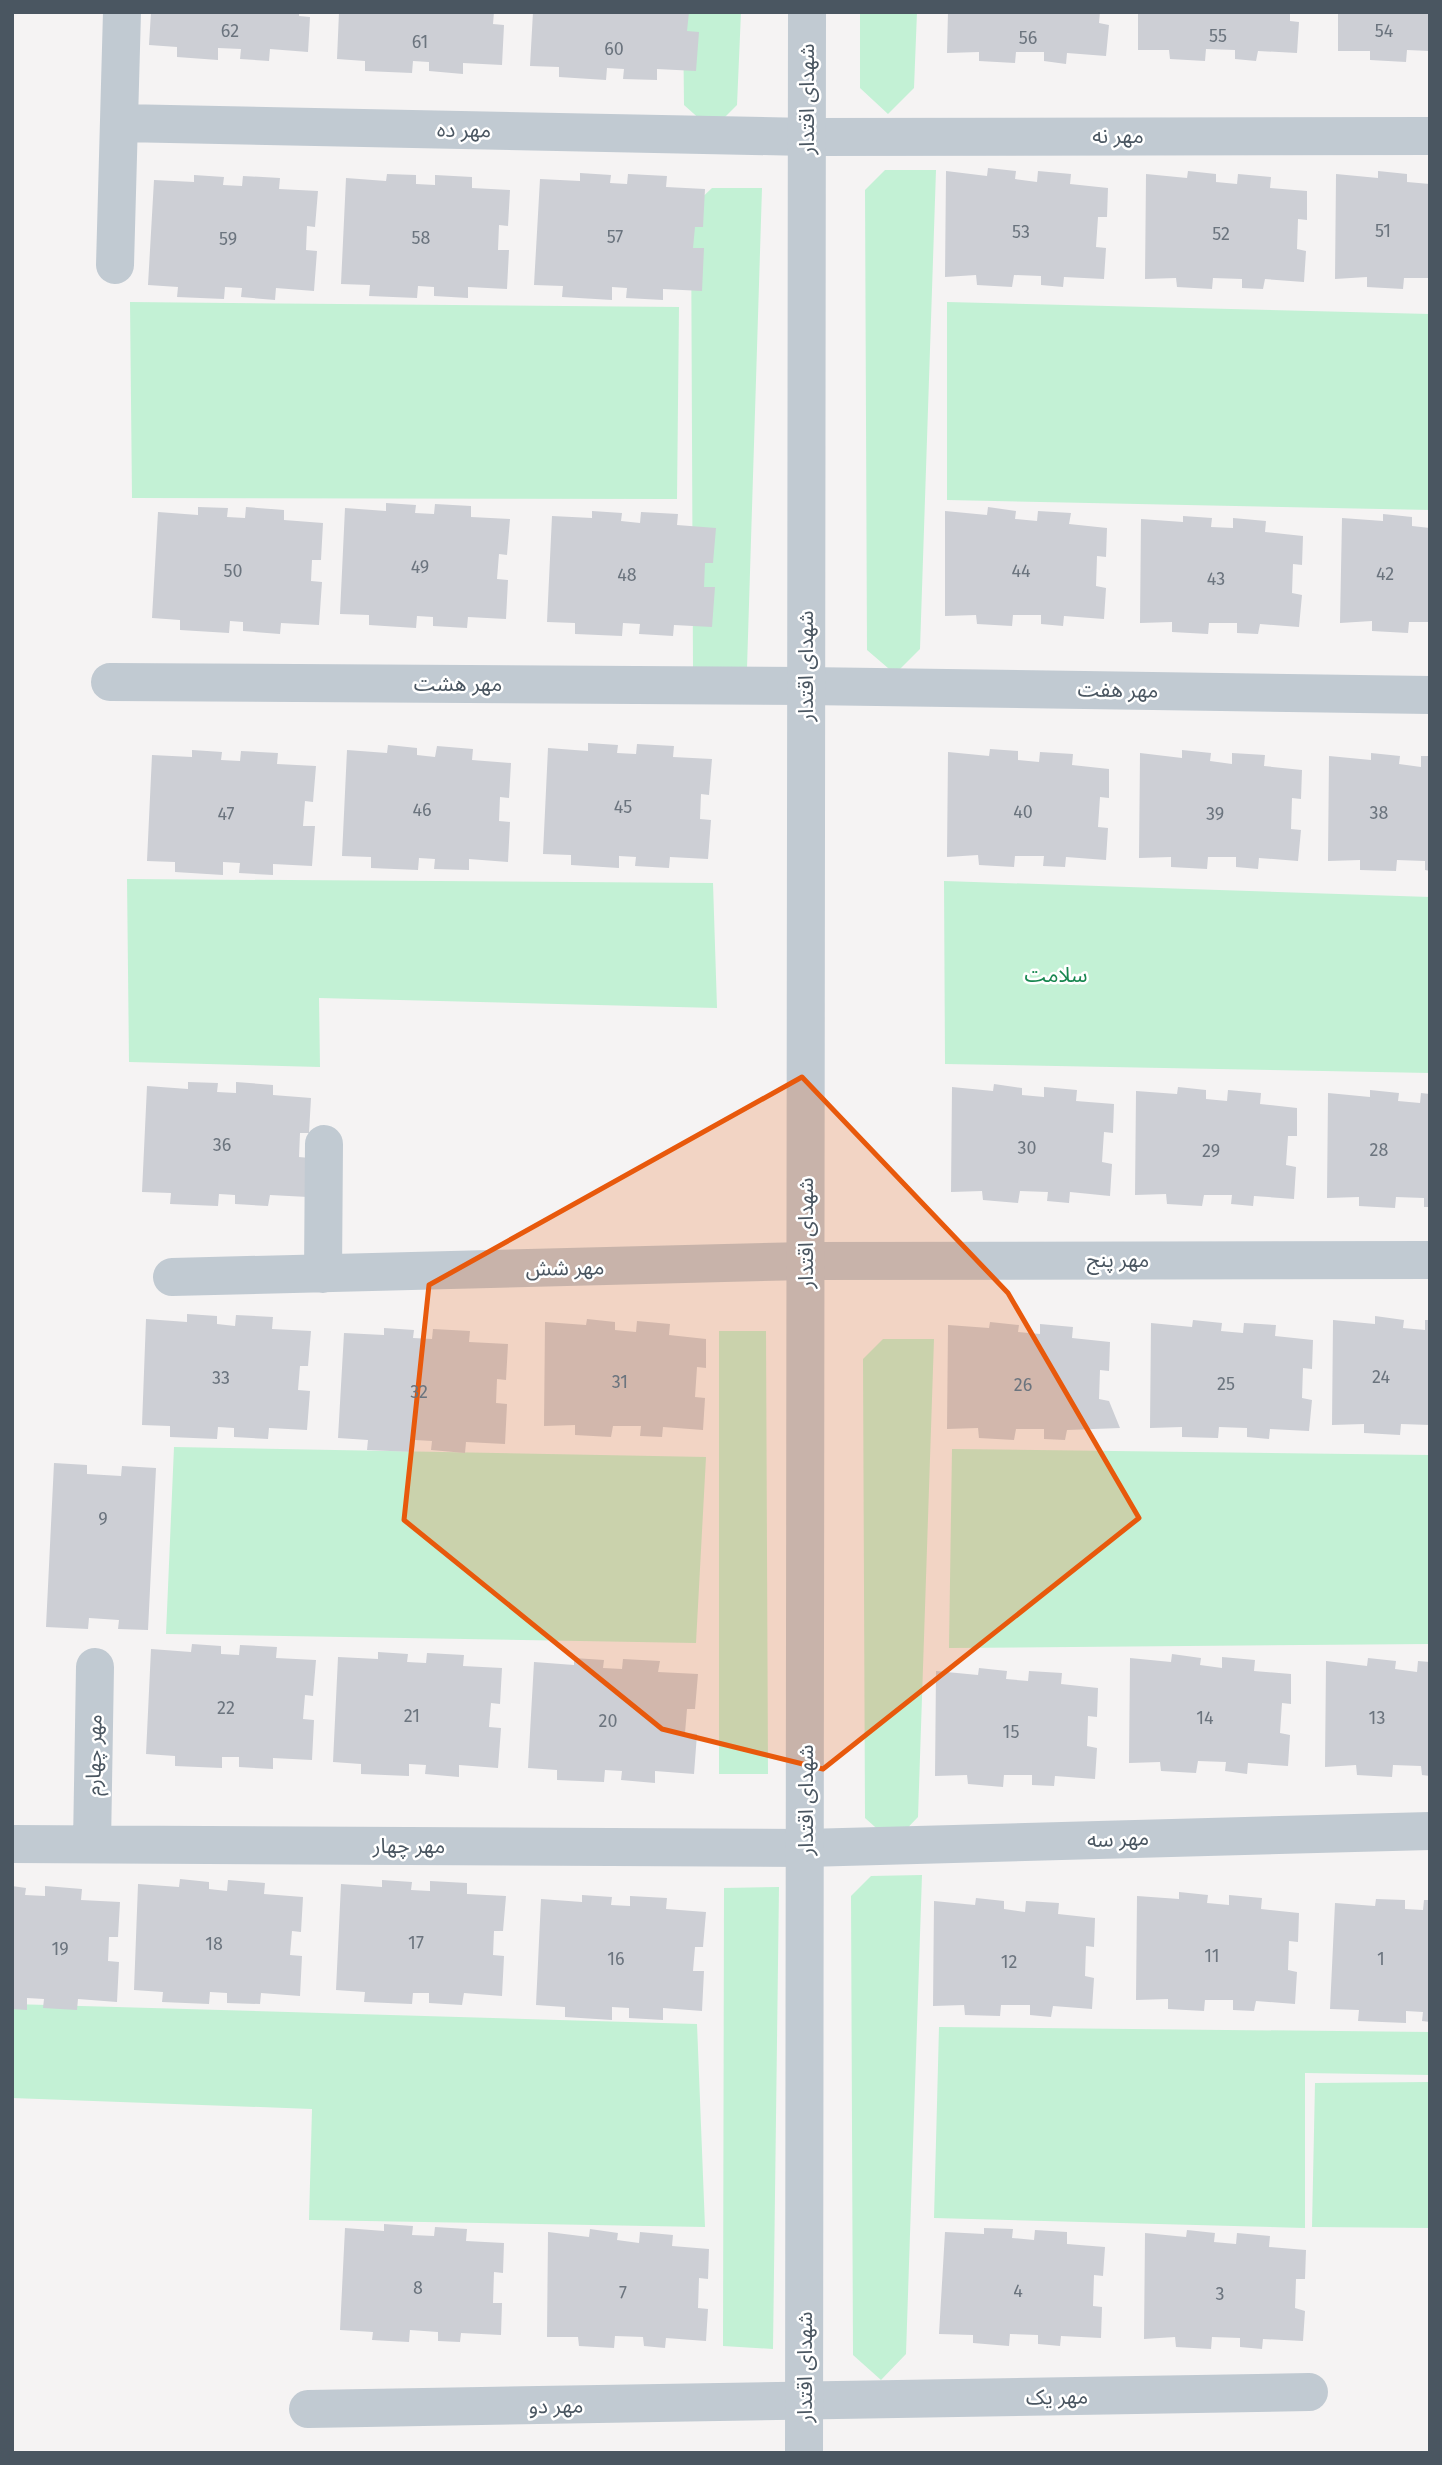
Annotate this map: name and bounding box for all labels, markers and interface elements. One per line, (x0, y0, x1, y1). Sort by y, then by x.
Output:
house number: 62 (221, 20, 239, 42)
house number: 54 (1375, 20, 1394, 42)
house number: 55 (1209, 25, 1227, 47)
house number: 56 (1019, 27, 1037, 49)
house number: 61 (412, 31, 428, 53)
house number: 60 (604, 38, 624, 60)
street label: شهدای اقتدار (794, 44, 820, 155)
street label: مهر ده (437, 117, 491, 143)
street label: مهر نه (1092, 123, 1144, 149)
house number: 51 (1375, 220, 1391, 242)
house number: 53 (1012, 221, 1030, 243)
house number: 52 (1212, 223, 1230, 245)
house number: 57 (607, 226, 623, 248)
house number: 58 (412, 227, 431, 249)
house number: 59 (219, 228, 237, 250)
house number: 49 (411, 556, 429, 578)
house number: 50 (223, 560, 243, 582)
house number: 44 (1011, 560, 1031, 582)
house number: 42 (1376, 563, 1394, 585)
house number: 48 (617, 564, 637, 586)
house number: 43 (1207, 568, 1225, 590)
street label: شهدای اقتدار (793, 611, 819, 722)
street label: مهر هشت (414, 671, 502, 697)
street label: مهر هفت (1077, 676, 1159, 704)
house number: 45 (614, 796, 632, 818)
house number: 46 (412, 799, 432, 821)
house number: 40 (1013, 801, 1033, 823)
house number: 38 (1370, 802, 1389, 824)
house number: 47 (217, 803, 235, 825)
house number: 39 (1206, 803, 1224, 825)
park label: سلامت (1024, 962, 1088, 988)
house number: 36 (213, 1134, 231, 1156)
house number: 30 (1017, 1137, 1037, 1159)
house number: 28 (1370, 1139, 1388, 1161)
house number: 29 (1202, 1140, 1220, 1162)
street label: شهدای اقتدار (793, 1178, 819, 1289)
street label: مهر پنج (1087, 1247, 1149, 1275)
street label: مهر شش (525, 1254, 605, 1282)
house number: 24 (1372, 1366, 1390, 1388)
house number: 33 (212, 1367, 230, 1389)
house number: 31 (612, 1371, 628, 1393)
house number: 25 (1217, 1373, 1235, 1395)
house number: 26 (1014, 1374, 1032, 1396)
house number: 32 (410, 1381, 428, 1403)
house number: 9 (98, 1508, 108, 1530)
house number: 22 (217, 1697, 235, 1719)
house number: 21 (404, 1705, 420, 1727)
house number: 14 (1196, 1707, 1214, 1729)
house number: 13 (1369, 1707, 1385, 1729)
house number: 20 (599, 1710, 617, 1732)
street label: مهر چهارم (80, 1714, 111, 1796)
house number: 15 (1003, 1721, 1019, 1743)
street label: شهدای اقتدار (793, 1745, 819, 1856)
street label: مهر سه (1086, 1825, 1150, 1853)
street label: مهر چهار (372, 1833, 445, 1859)
house number: 17 (408, 1932, 424, 1954)
house number: 18 (205, 1933, 223, 1955)
house number: 19 (51, 1938, 69, 1960)
house number: 11 (1204, 1945, 1220, 1967)
house number: 16 (607, 1948, 625, 1970)
house number: 1 (1377, 1948, 1385, 1970)
house number: 12 (1001, 1951, 1017, 1973)
house number: 8 (413, 2277, 423, 2299)
house number: 4 (1013, 2280, 1023, 2302)
house number: 7 (619, 2282, 627, 2304)
house number: 3 (1216, 2283, 1224, 2305)
street label: شهدای اقتدار (792, 2312, 818, 2423)
street label: مهر یک (1026, 2383, 1088, 2411)
street label: مهر دو (528, 2393, 584, 2419)

